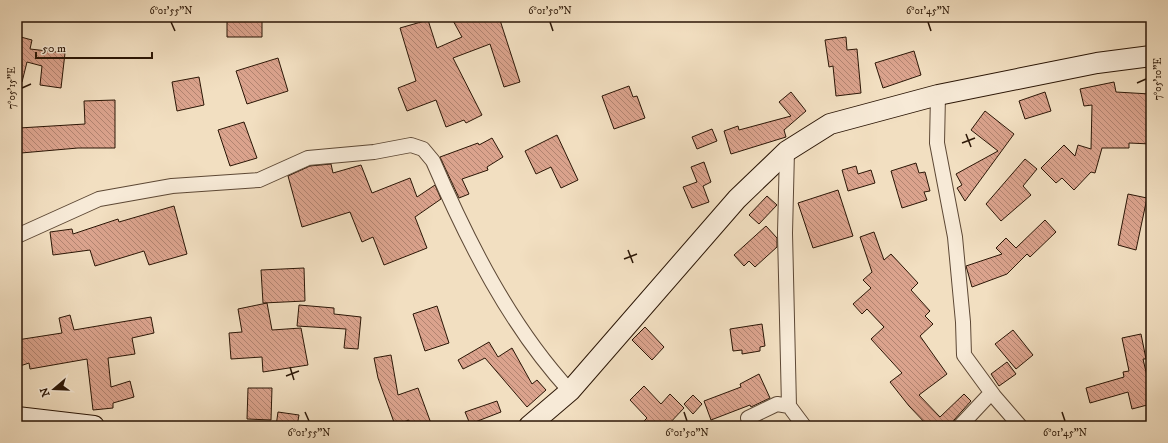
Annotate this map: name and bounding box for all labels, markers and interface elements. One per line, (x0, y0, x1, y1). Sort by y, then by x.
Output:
text: 6°01'55"N (149, 5, 193, 17)
text: 6°01'50"N (528, 5, 572, 17)
text: 6°01'45"N (906, 5, 950, 17)
scale bar (36, 34, 152, 60)
text: 50 m (42, 41, 66, 56)
text: 7°05'10"E (1152, 58, 1164, 100)
text: 7°05'15"E (6, 67, 18, 109)
north arrow (34, 369, 74, 409)
text: N (37, 385, 54, 398)
text: 6°01'55"N (287, 427, 331, 439)
text: 6°01'50"N (665, 427, 709, 439)
text: 6°01'45"N (1043, 427, 1087, 439)

